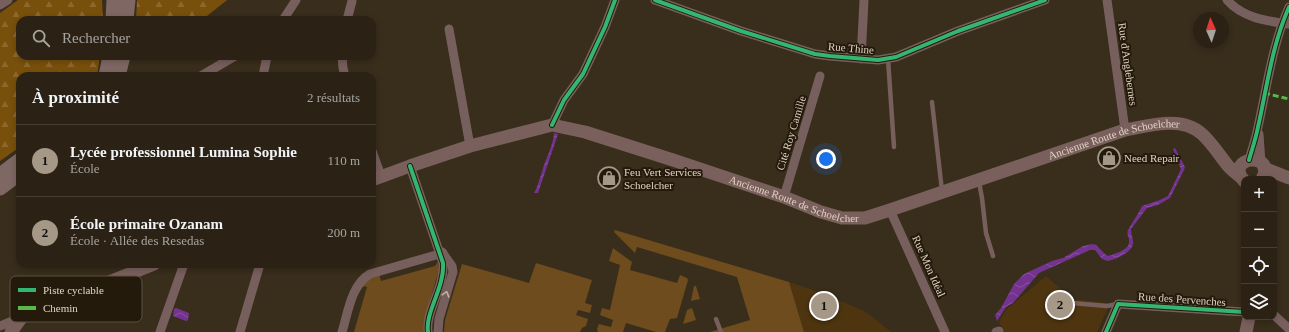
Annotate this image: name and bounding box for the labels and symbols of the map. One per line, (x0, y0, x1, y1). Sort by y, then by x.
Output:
north arrow (1193, 12, 1229, 48)
street label: Rue d'Anglebernes (1116, 22, 1140, 106)
street label: Rue Thine (828, 40, 875, 56)
street label: Cité Roy Camille (774, 94, 808, 172)
street label: Ancienne Route de Schoelcher (1047, 117, 1181, 162)
shop icon: Need Repair (1096, 145, 1122, 171)
your location (816, 149, 836, 169)
place label: Need Repair (1124, 152, 1180, 164)
shop icon: Feu Vert Services Schoelcher (596, 165, 622, 191)
place label: Feu Vert Services Schoelcher (624, 166, 701, 191)
street label: Ancienne Route de Schoelcher (728, 173, 859, 224)
street label: Rue Mon Idéal (910, 233, 948, 299)
legend (10, 276, 142, 322)
text: Piste cyclable (43, 284, 104, 296)
pin: 2 (1047, 290, 1073, 320)
street label: Rue des Pervenches (1138, 290, 1226, 308)
one-way arrow (442, 291, 450, 298)
pin: 1 (811, 291, 837, 321)
text: Chemin (43, 302, 78, 314)

